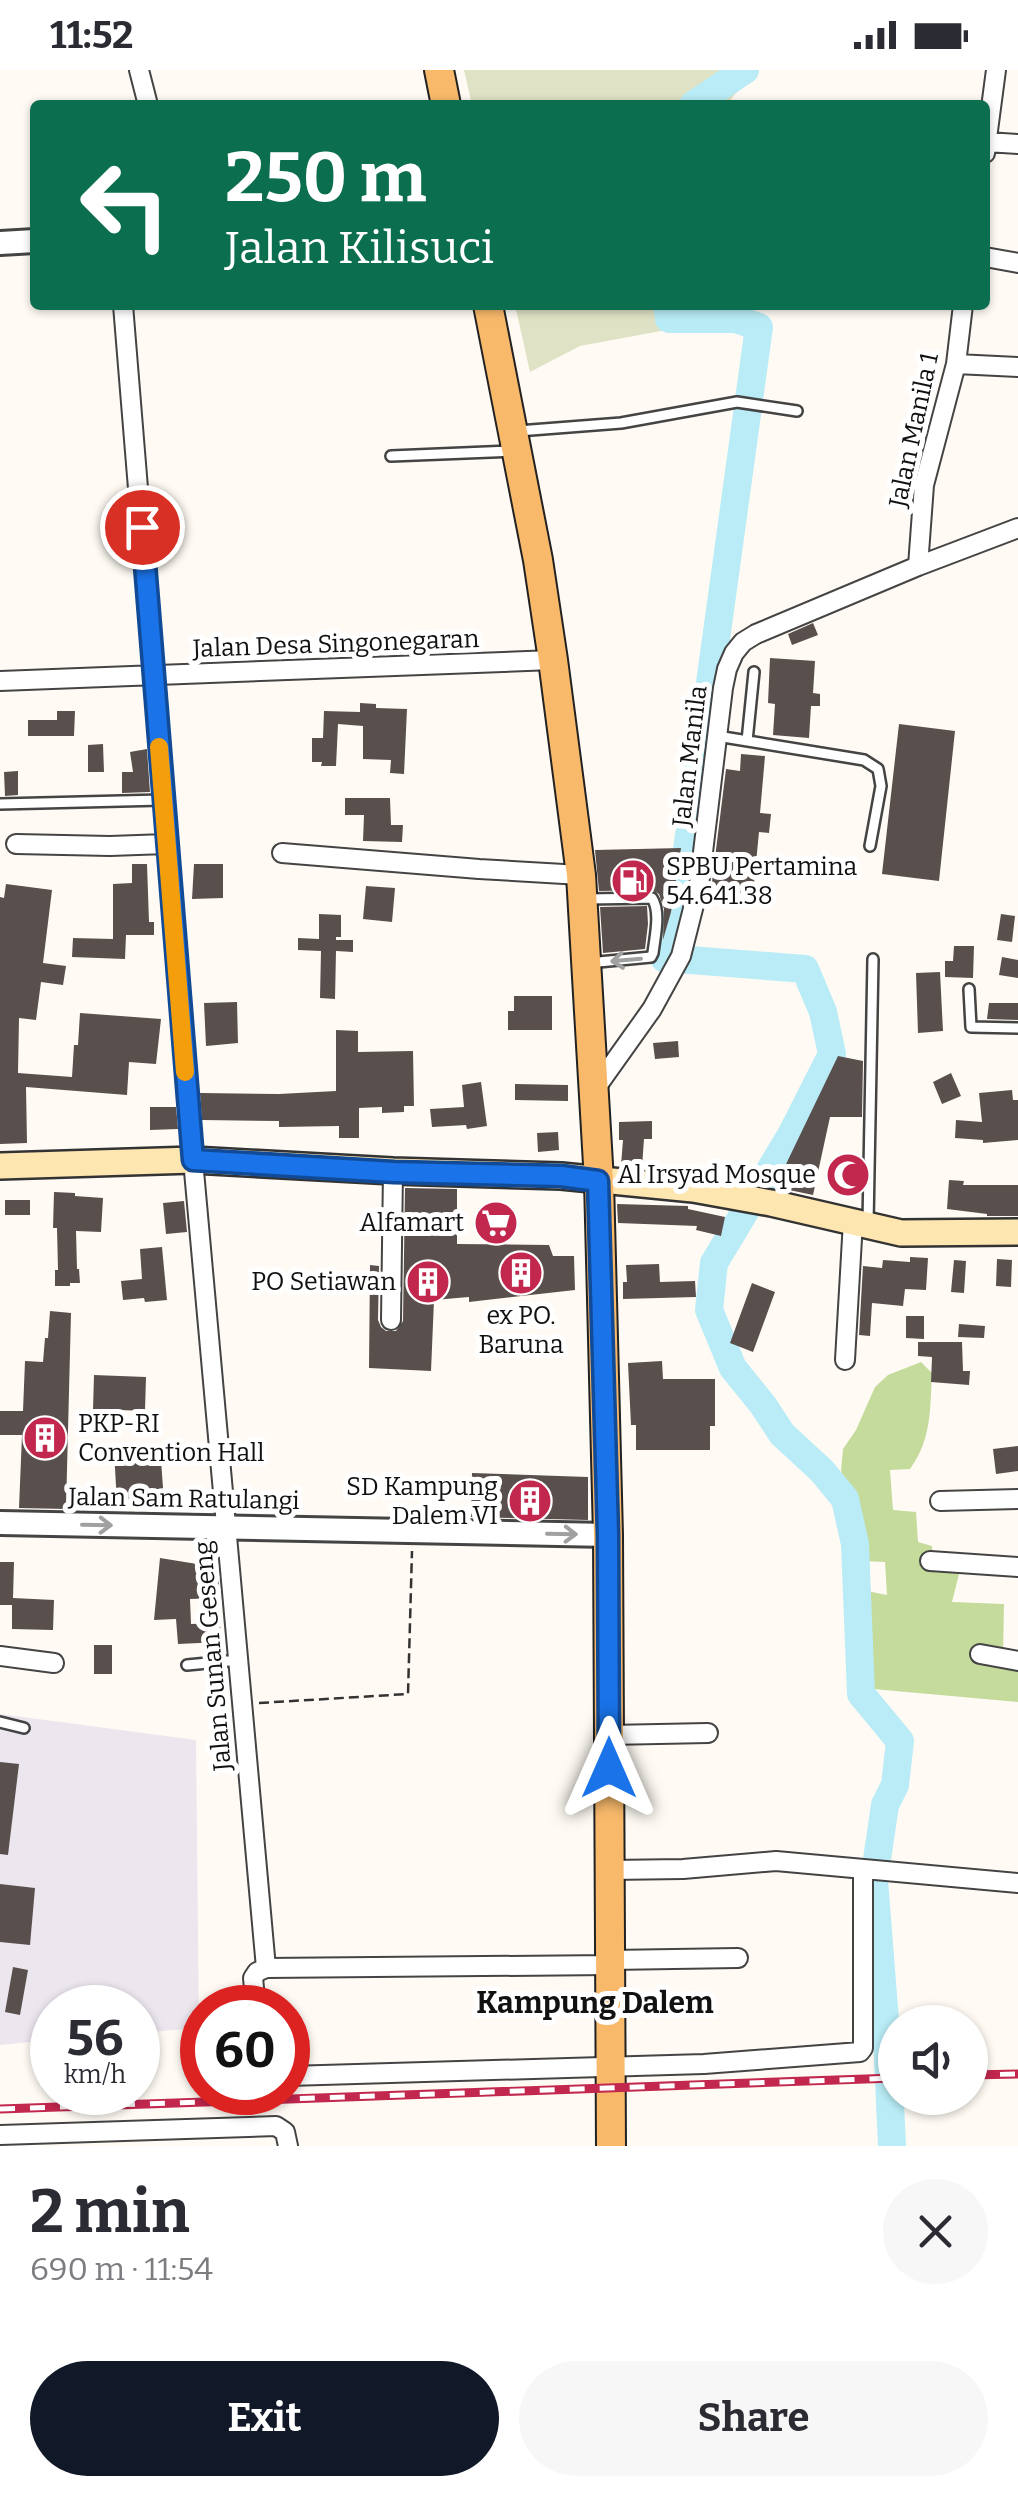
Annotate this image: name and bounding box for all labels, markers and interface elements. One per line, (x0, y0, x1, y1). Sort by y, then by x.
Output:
text: 11:52 (50, 12, 133, 58)
text: 250 m (225, 136, 427, 220)
icon: left (60, 140, 190, 270)
text: Jalan Kilisuci (225, 221, 494, 275)
street label: Jalan Manila 1 (883, 350, 945, 511)
pin (100, 485, 185, 570)
icon: arrive (115, 500, 170, 555)
street label: Jalan Desa Singonegaran (191, 624, 480, 664)
street label: Jalan Manila (666, 683, 714, 829)
place label: SPBU Pertamina 54.641.38 (666, 852, 858, 911)
fuel station icon: SPBU Pertamina 54.641.38 (610, 858, 656, 904)
one-way arrow (610, 951, 643, 970)
mosque icon: Al Irsyad Mosque (825, 1152, 871, 1198)
place label: Al Irsyad Mosque (617, 1160, 816, 1190)
supermarket icon: Alfamart (473, 1200, 519, 1246)
place label: Alfamart (360, 1208, 464, 1238)
building icon: ex PO. Baruna (498, 1250, 544, 1296)
building icon: PO Setiawan (405, 1259, 451, 1305)
place label: PO Setiawan (251, 1267, 396, 1297)
place label: ex PO. Baruna (478, 1301, 564, 1360)
place label: PKP-RI Convention Hall (78, 1409, 264, 1468)
building icon: PKP-RI Convention Hall (22, 1415, 68, 1461)
place label: SD Kampung Dalem VI (346, 1472, 498, 1531)
building icon: SD Kampung Dalem VI (507, 1478, 553, 1524)
street label: Jalan Sam Ratulangi (67, 1482, 300, 1516)
one-way arrow (81, 1516, 113, 1535)
one-way arrow (546, 1525, 578, 1544)
street label: Jalan Sunan Geseng (188, 1540, 238, 1773)
position arrow (557, 1716, 661, 1820)
speed limit sign: 60 (180, 1985, 310, 2115)
district label: Kampung Dalem (476, 1985, 714, 2021)
map controls (878, 2005, 988, 2115)
button: sound (878, 2005, 988, 2115)
text: 56 (67, 2008, 123, 2068)
text: km/h (64, 2060, 126, 2090)
text: 2 min (30, 2176, 190, 2248)
button: close (883, 2179, 988, 2284)
text: 690 m · 11:54 (30, 2250, 213, 2288)
button: Exit (30, 2361, 499, 2476)
button: Share (519, 2361, 988, 2476)

